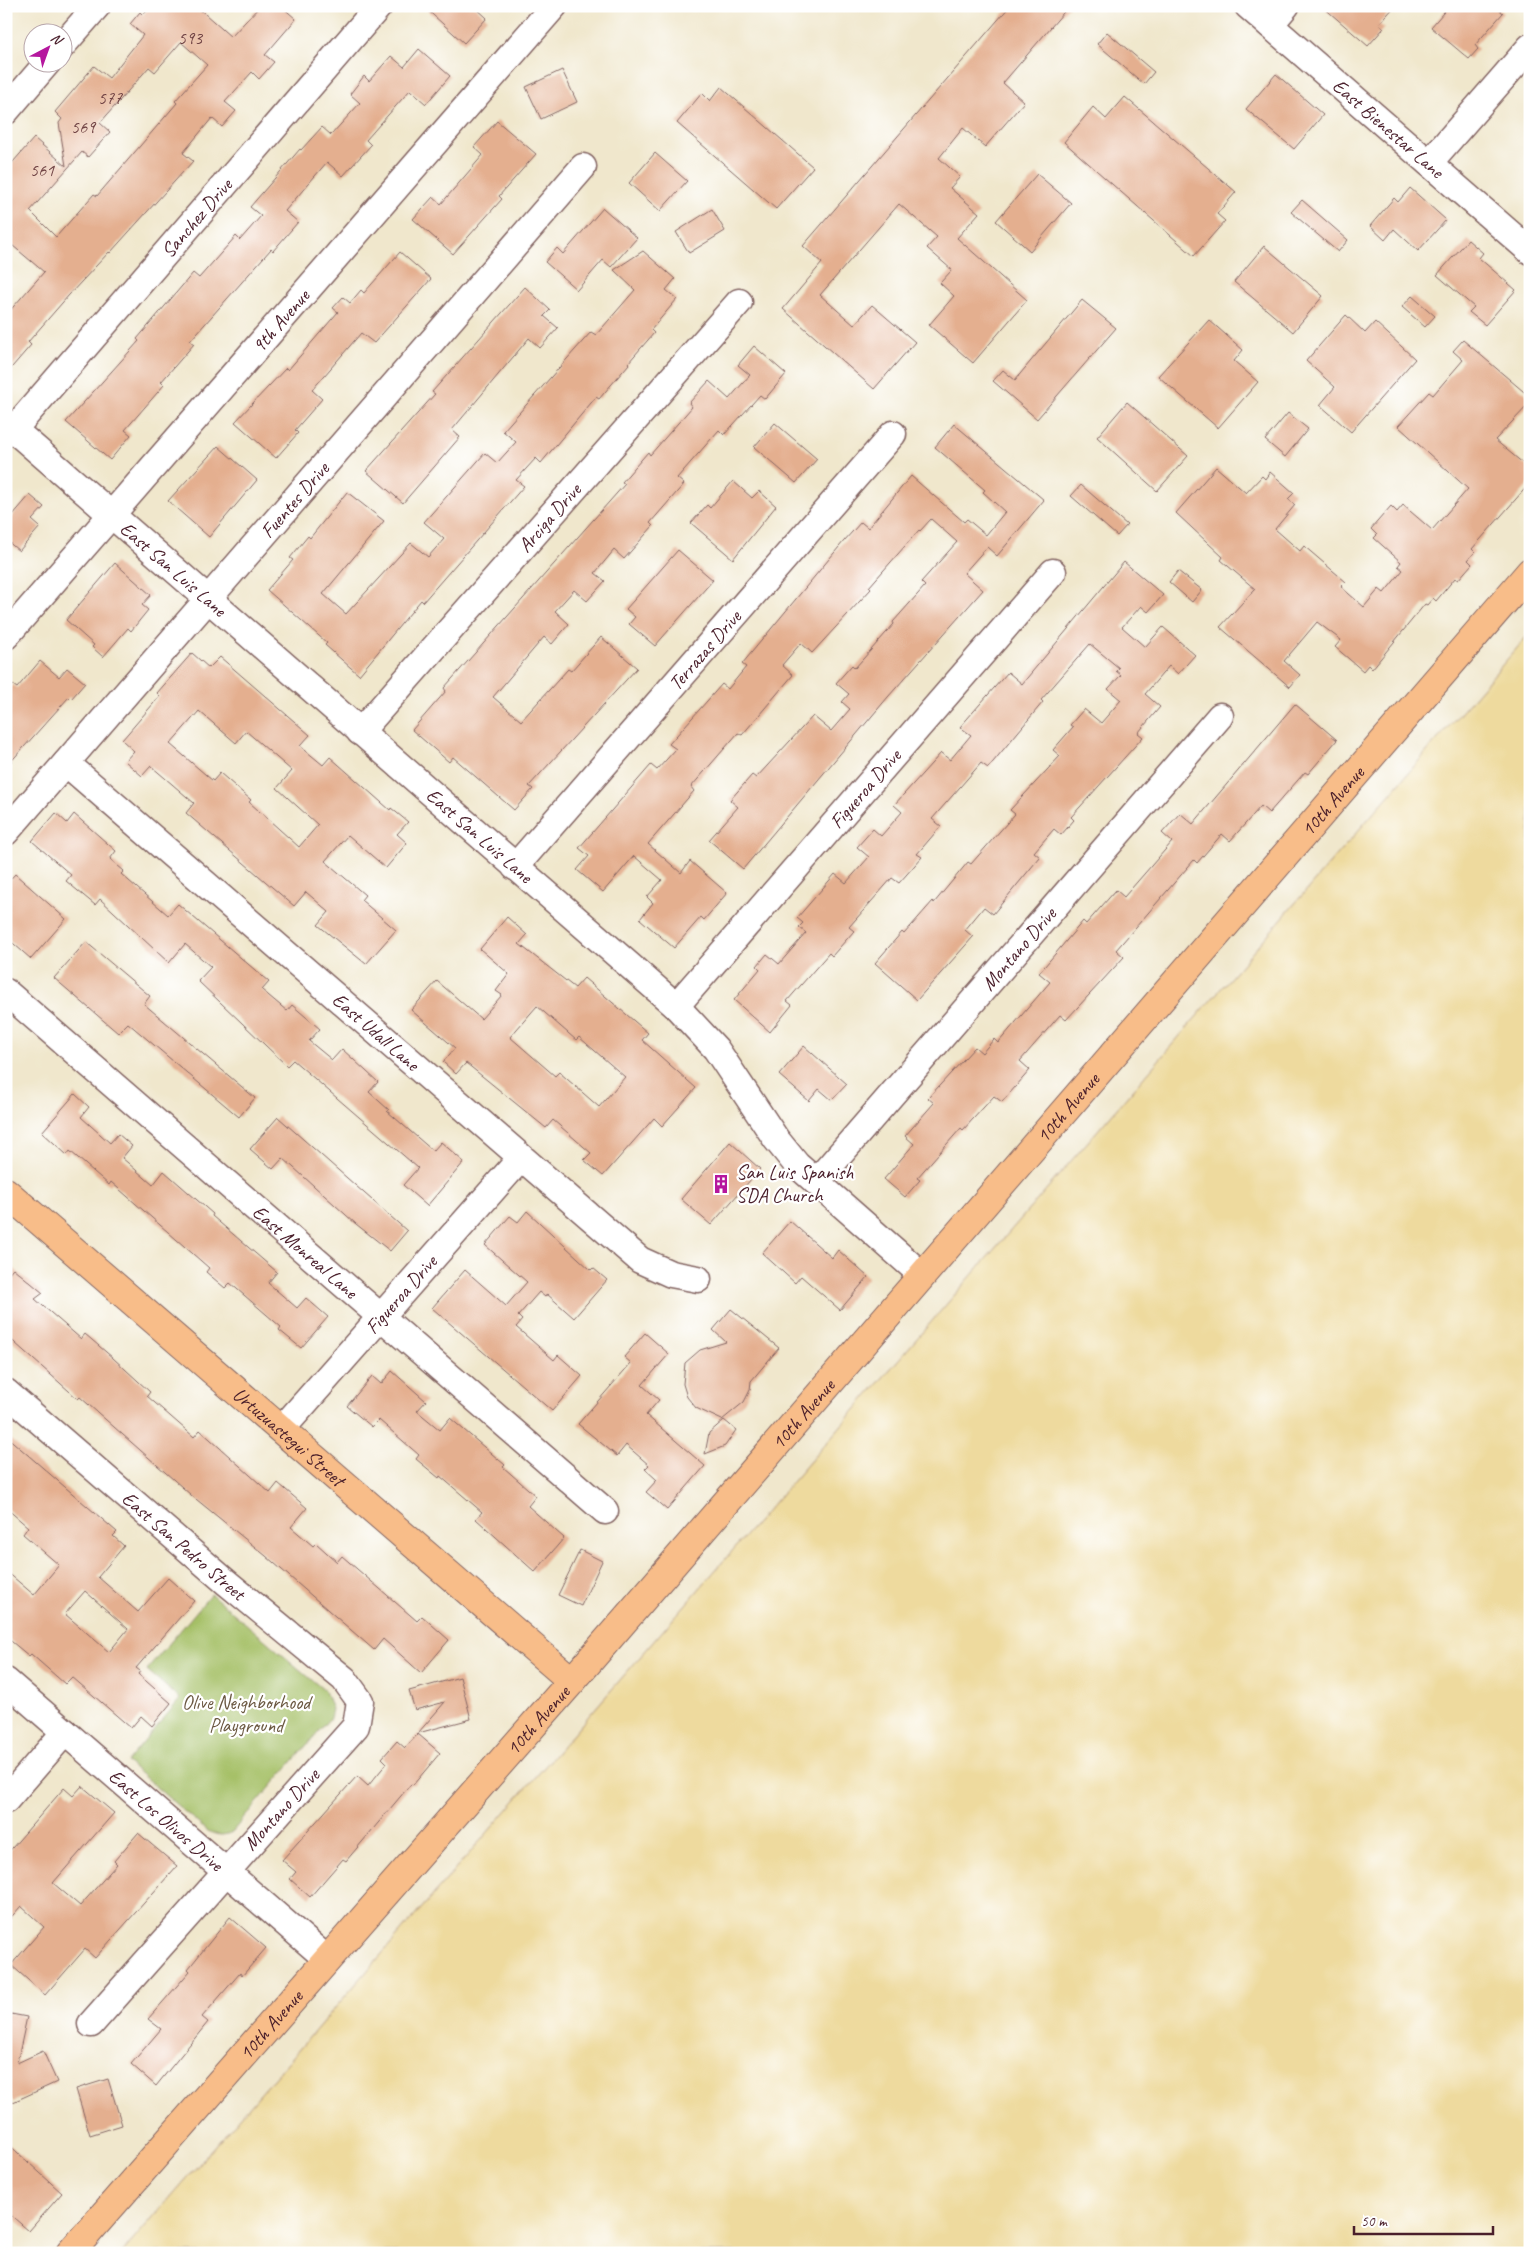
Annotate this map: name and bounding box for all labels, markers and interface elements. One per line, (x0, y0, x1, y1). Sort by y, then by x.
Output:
north arrow (22, 22, 72, 72)
house number: 593 (178, 27, 204, 49)
text: N (47, 29, 67, 49)
street label: East Bienestar Lane (1327, 73, 1450, 185)
house number: 577 (98, 87, 123, 109)
house number: 569 (71, 116, 97, 138)
house number: 561 (30, 159, 55, 181)
street label: Sanchez Drive (156, 172, 239, 263)
street label: 9th Avenue (246, 283, 316, 358)
street label: Fuentes Drive (255, 456, 335, 543)
street label: Arciga Drive (512, 477, 588, 557)
street label: East San Luis Lane (115, 516, 233, 623)
street label: Terrazas Drive (663, 604, 747, 696)
street label: Figueroa Drive (824, 743, 907, 834)
street label: 10th Avenue (1295, 760, 1371, 841)
street label: East San Luis Lane (421, 783, 539, 890)
street label: Montano Drive (976, 901, 1063, 996)
street label: East Udall Lane (327, 987, 425, 1077)
street label: 10th Avenue (1031, 1066, 1106, 1148)
place label: San Luis Spanish SDA Church (736, 1160, 854, 1208)
building icon: San Luis Spanish SDA Church (710, 1173, 732, 1195)
street label: East Monreal Lane (247, 1199, 364, 1305)
street label: Figueroa Drive (360, 1249, 444, 1339)
street label: 10th Avenue (766, 1373, 841, 1454)
street label: Urtuzuastegui Street (228, 1382, 352, 1494)
street label: East San Pedro Street (117, 1486, 252, 1607)
street label: 10th Avenue (501, 1679, 576, 1760)
park label: Olive Neighborhood Playground (182, 1690, 313, 1738)
street label: Montano Drive (238, 1762, 326, 1856)
street label: East Los Olivos Drive (103, 1764, 230, 1878)
street label: 10th Avenue (234, 1984, 309, 2065)
scale bar (1354, 2204, 1492, 2236)
text: 50 m (1361, 2212, 1388, 2231)

